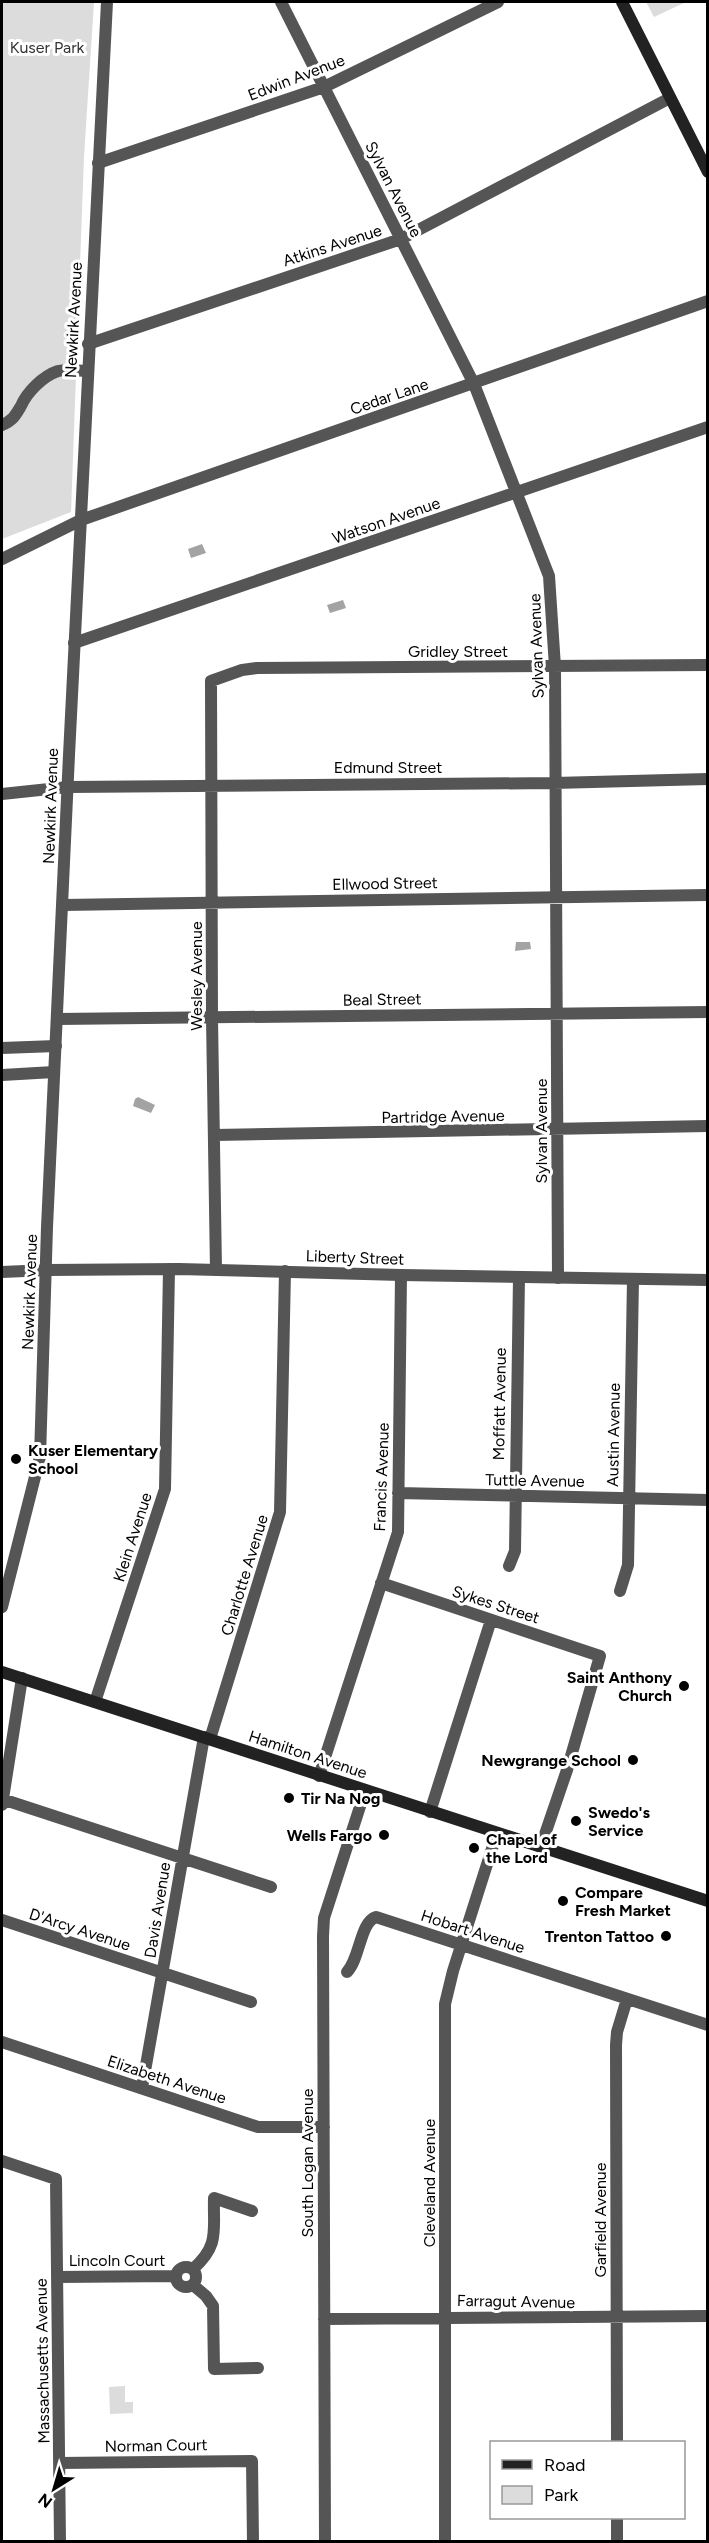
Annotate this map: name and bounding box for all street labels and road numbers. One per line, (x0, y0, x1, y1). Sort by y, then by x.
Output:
street label: Edwin Avenue (245, 50, 347, 105)
street label: Sylvan Avenue (361, 138, 426, 241)
street label: Atkins Avenue (280, 220, 384, 270)
street label: Newkirk Avenue (61, 261, 86, 379)
street label: Cedar Lane (348, 374, 431, 419)
street label: Watson Avenue (330, 493, 443, 548)
street label: Sylvan Avenue (525, 593, 548, 699)
street label: Gridley Street (408, 642, 508, 661)
street label: Newkirk Avenue (39, 747, 62, 864)
street label: Edmund Street (334, 758, 442, 777)
street label: Ellwood Street (332, 873, 438, 894)
street label: Wesley Avenue (187, 921, 206, 1031)
street label: Beal Street (342, 989, 422, 1010)
street label: Sylvan Avenue (532, 1078, 551, 1184)
street label: Partridge Avenue (381, 1106, 505, 1127)
street label: Newkirk Avenue (18, 1233, 41, 1350)
street label: Liberty Street (305, 1246, 405, 1269)
street label: Moffatt Avenue (489, 1347, 510, 1461)
street label: Austin Avenue (603, 1383, 624, 1487)
street label: Francis Avenue (370, 1422, 393, 1532)
street label: Tuttle Avenue (485, 1470, 585, 1491)
street label: Klein Avenue (109, 1490, 156, 1584)
street label: Charlotte Avenue (217, 1512, 272, 1638)
street label: Sykes Street (450, 1581, 542, 1628)
street label: Hamilton Avenue (246, 1726, 370, 1783)
street label: Davis Avenue (141, 1861, 174, 1959)
street label: D'Arcy Avenue (27, 1904, 133, 1955)
street label: Hobart Avenue (418, 1906, 528, 1957)
street label: Elizabeth Avenue (105, 2051, 229, 2108)
street label: South Logan Avenue (298, 2088, 317, 2238)
street label: Cleveland Avenue (420, 2118, 439, 2247)
street label: Garfield Avenue (591, 2162, 610, 2278)
street label: Lincoln Court (69, 2251, 165, 2270)
street label: Massachusetts Avenue (32, 2278, 53, 2444)
street label: Farragut Avenue (457, 2291, 575, 2312)
street label: Norman Court (104, 2435, 208, 2456)

